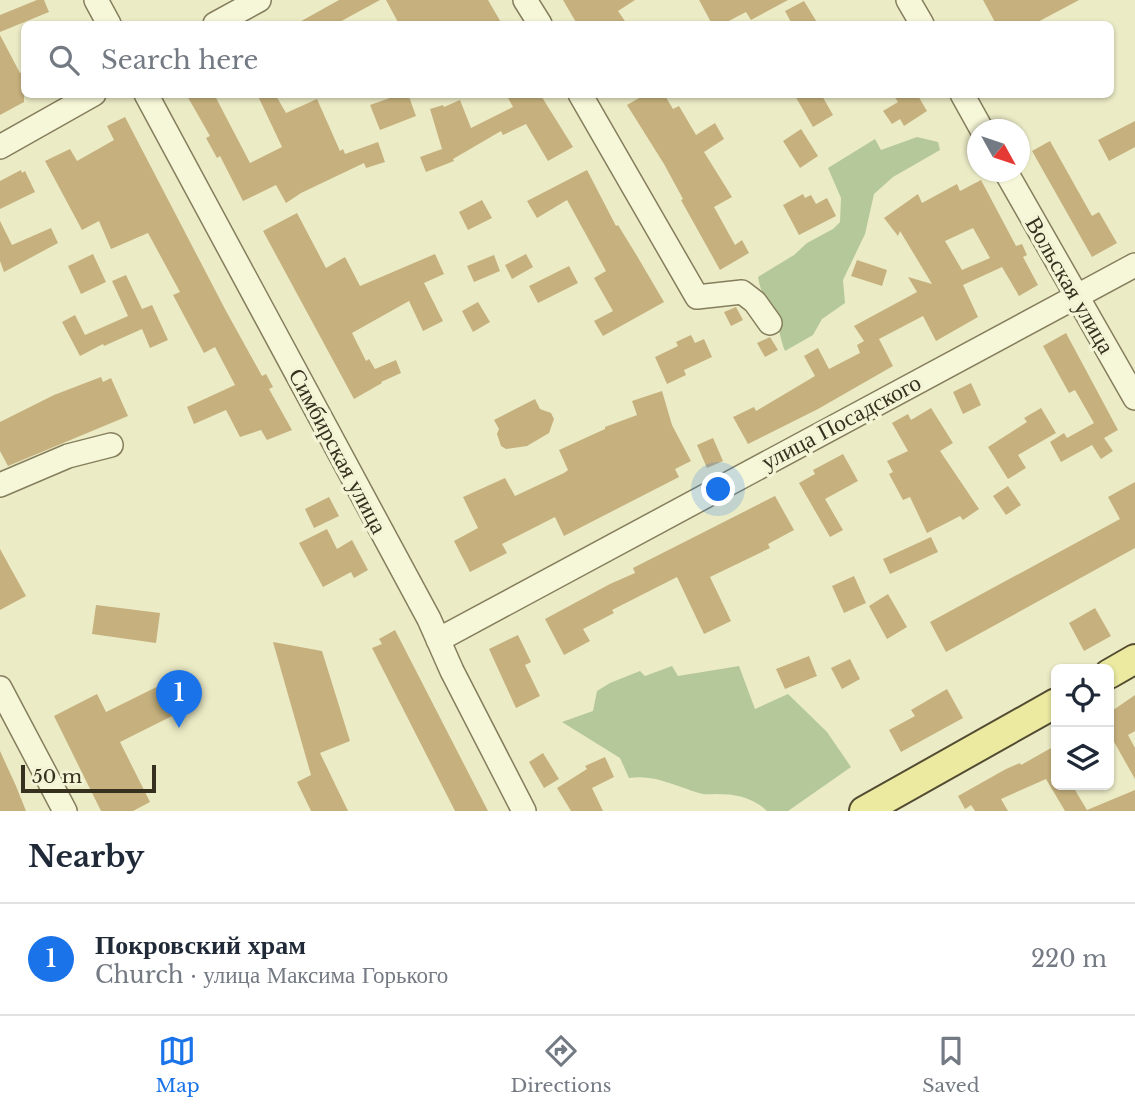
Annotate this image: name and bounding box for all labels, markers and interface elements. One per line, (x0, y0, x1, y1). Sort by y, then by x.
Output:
search box (21, 21, 1114, 98)
icon: search (45, 41, 83, 79)
text: Search here (101, 44, 258, 76)
north arrow (967, 119, 1030, 182)
street label: Вольская улица (1019, 211, 1121, 359)
street label: Симбирская улица (283, 364, 393, 538)
street label: улица Посадского (756, 368, 926, 476)
your location (701, 472, 735, 506)
map controls (1051, 664, 1114, 790)
button: locate (1051, 664, 1114, 727)
pin: 1 (156, 670, 202, 728)
button: layers (1051, 727, 1114, 790)
scale bar (21, 762, 156, 794)
text: 50 m (32, 765, 82, 788)
text: Nearby (28, 838, 144, 875)
text: Покровский храм (95, 929, 306, 961)
text: 1 (46, 945, 56, 973)
text: 220 m (1031, 945, 1107, 973)
text: Church · улица Максима Горького (95, 961, 448, 989)
tab: Map (155, 1032, 200, 1097)
tab: Directions (510, 1032, 611, 1097)
tab: Saved (922, 1032, 980, 1097)

